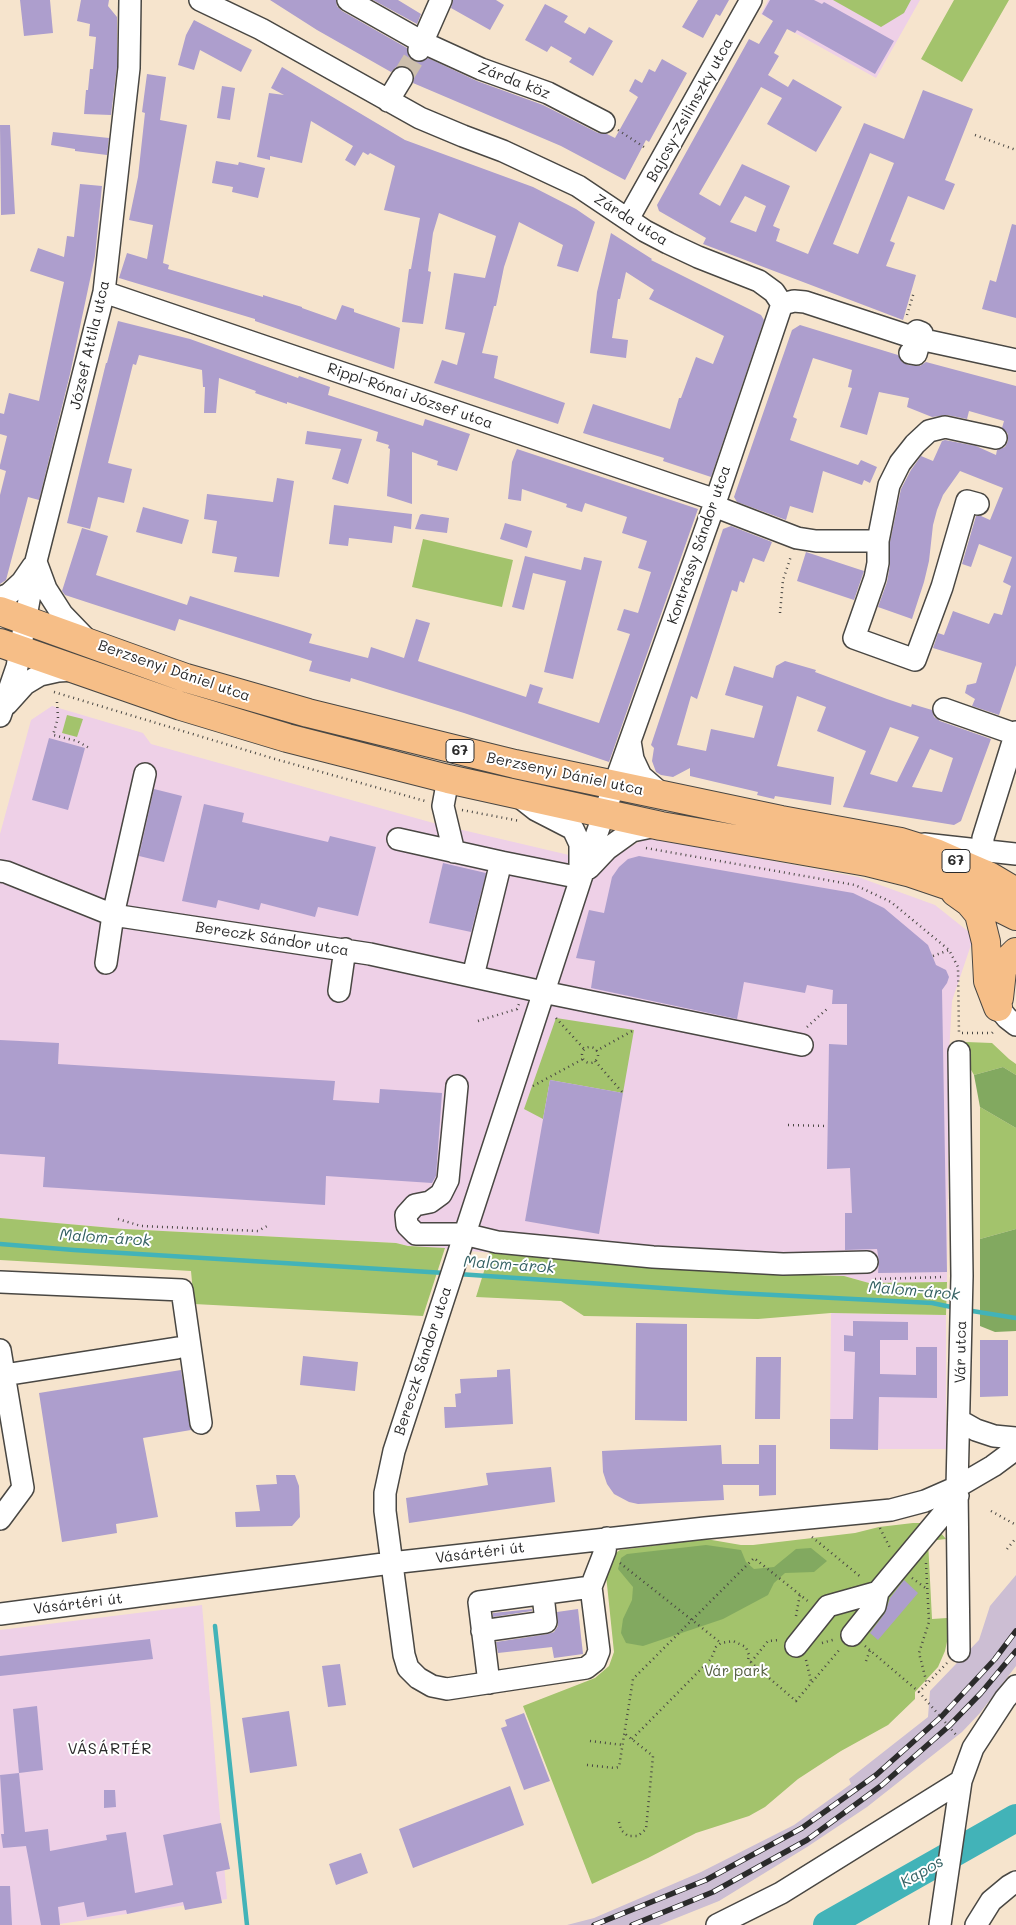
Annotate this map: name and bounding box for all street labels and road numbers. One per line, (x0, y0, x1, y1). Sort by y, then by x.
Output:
street label: Bajcsy-Zsilinszky utca (643, 35, 737, 185)
street label: Zárda köz (475, 59, 553, 103)
street label: Zárda utca (591, 190, 671, 250)
street label: József Attila utca (66, 279, 114, 411)
street label: Rippl-Rónai József utca (325, 359, 495, 433)
street label: Kontrássy Sándor utca (663, 463, 735, 627)
street label: Berzsenyi Dániel utca (95, 636, 253, 706)
road number: 67 (446, 739, 474, 762)
street label: Berzsenyi Dániel utca (485, 749, 645, 799)
road number: 67 (942, 849, 970, 872)
street label: Bereczk Sándor utca (194, 918, 350, 960)
street label: Bereczk Sándor utca (390, 1284, 456, 1438)
street label: Vár utca (951, 1320, 971, 1384)
street label: Vásártéri út (434, 1539, 526, 1567)
street label: Vásártéri út (32, 1590, 124, 1618)

